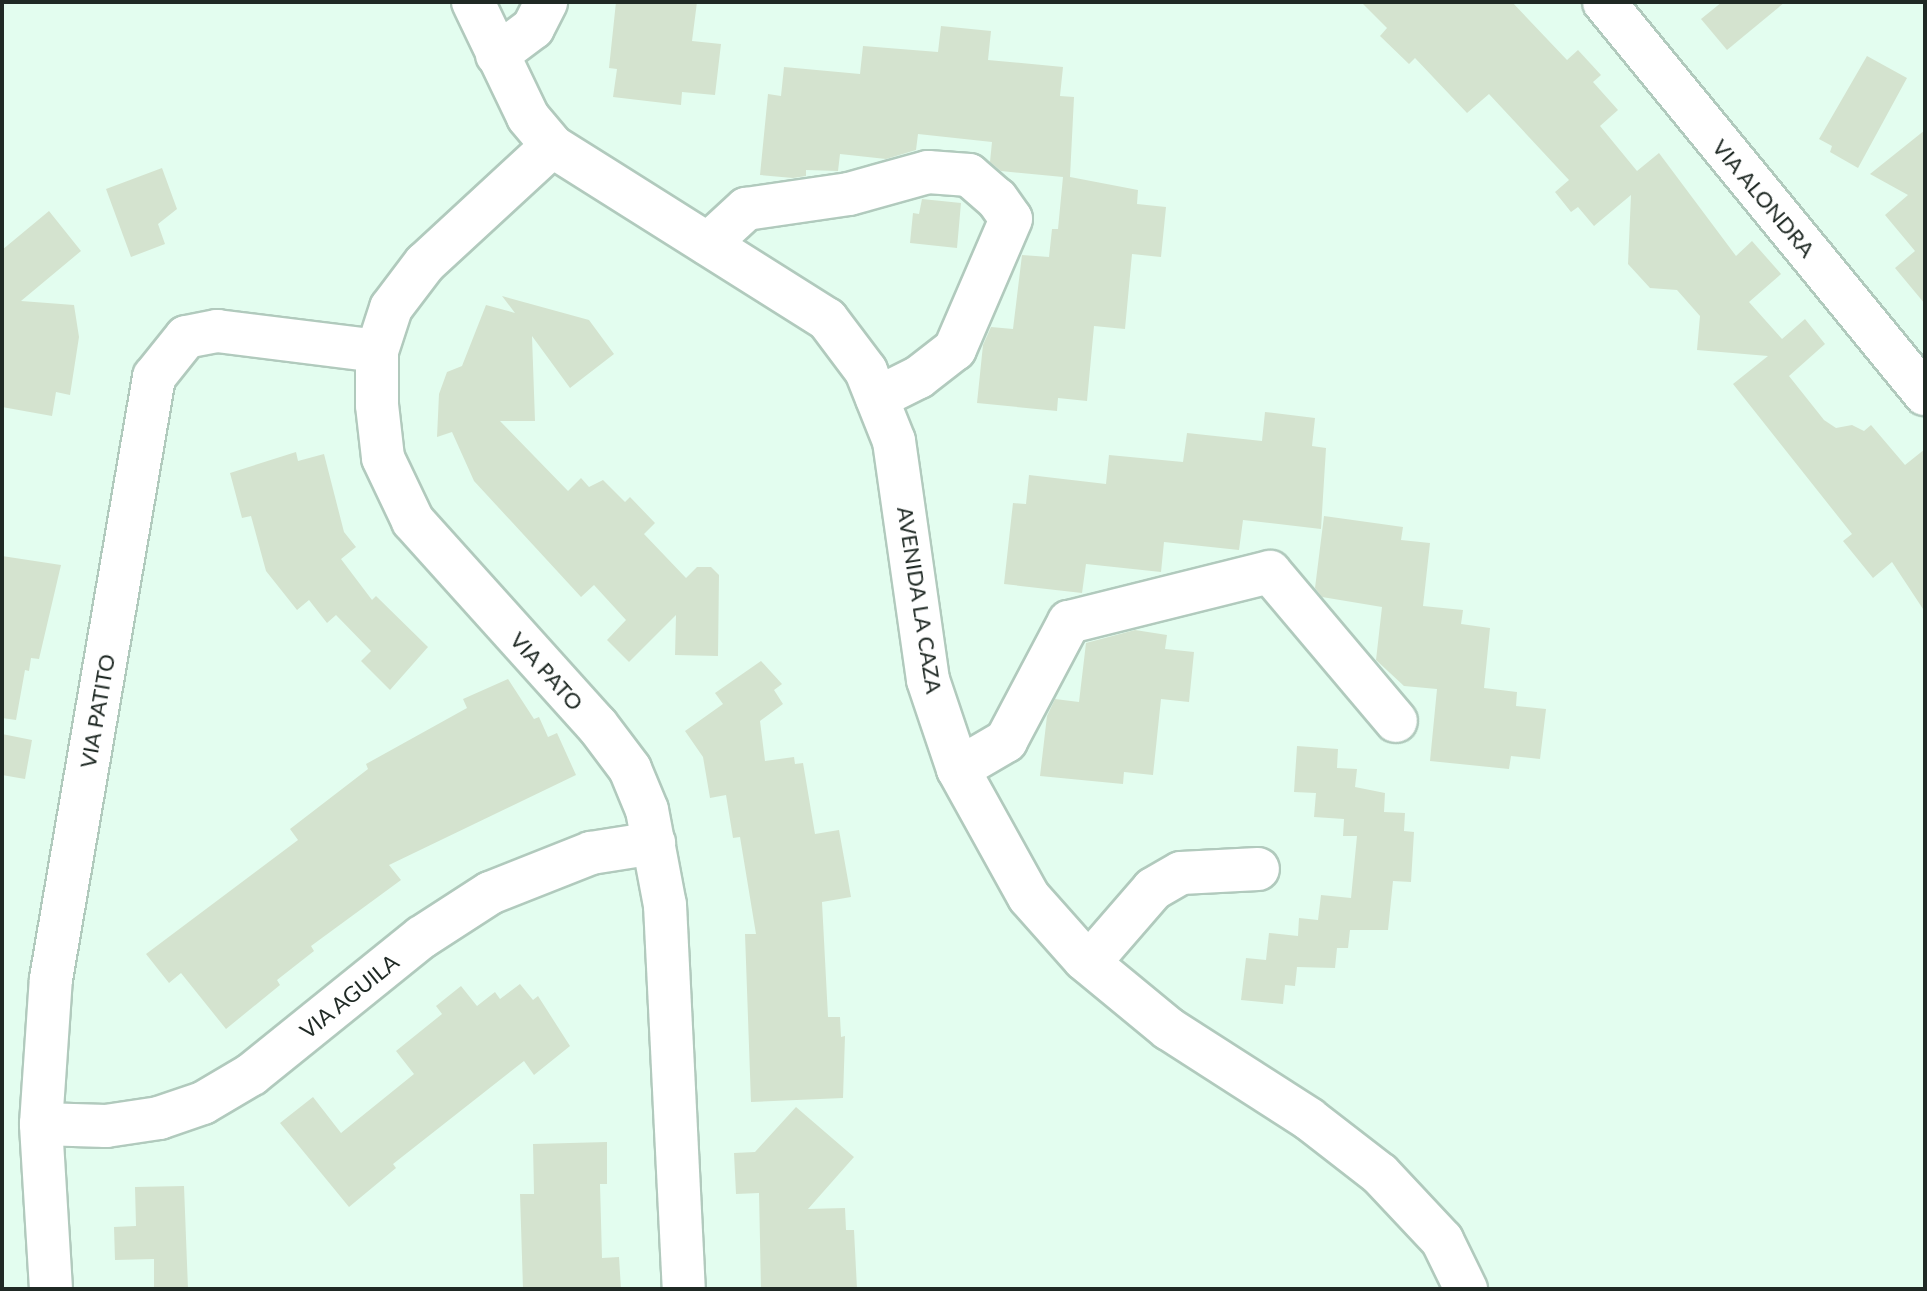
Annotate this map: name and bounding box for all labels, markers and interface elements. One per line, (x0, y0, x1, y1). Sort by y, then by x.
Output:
street label: VIA ALONDRA (1707, 133, 1821, 263)
street label: AVENIDA LA CAZA (892, 504, 948, 696)
street label: VIA PATO (505, 626, 589, 716)
street label: VIA PATITO (74, 652, 120, 770)
street label: VIA AGUILA (294, 948, 404, 1044)

